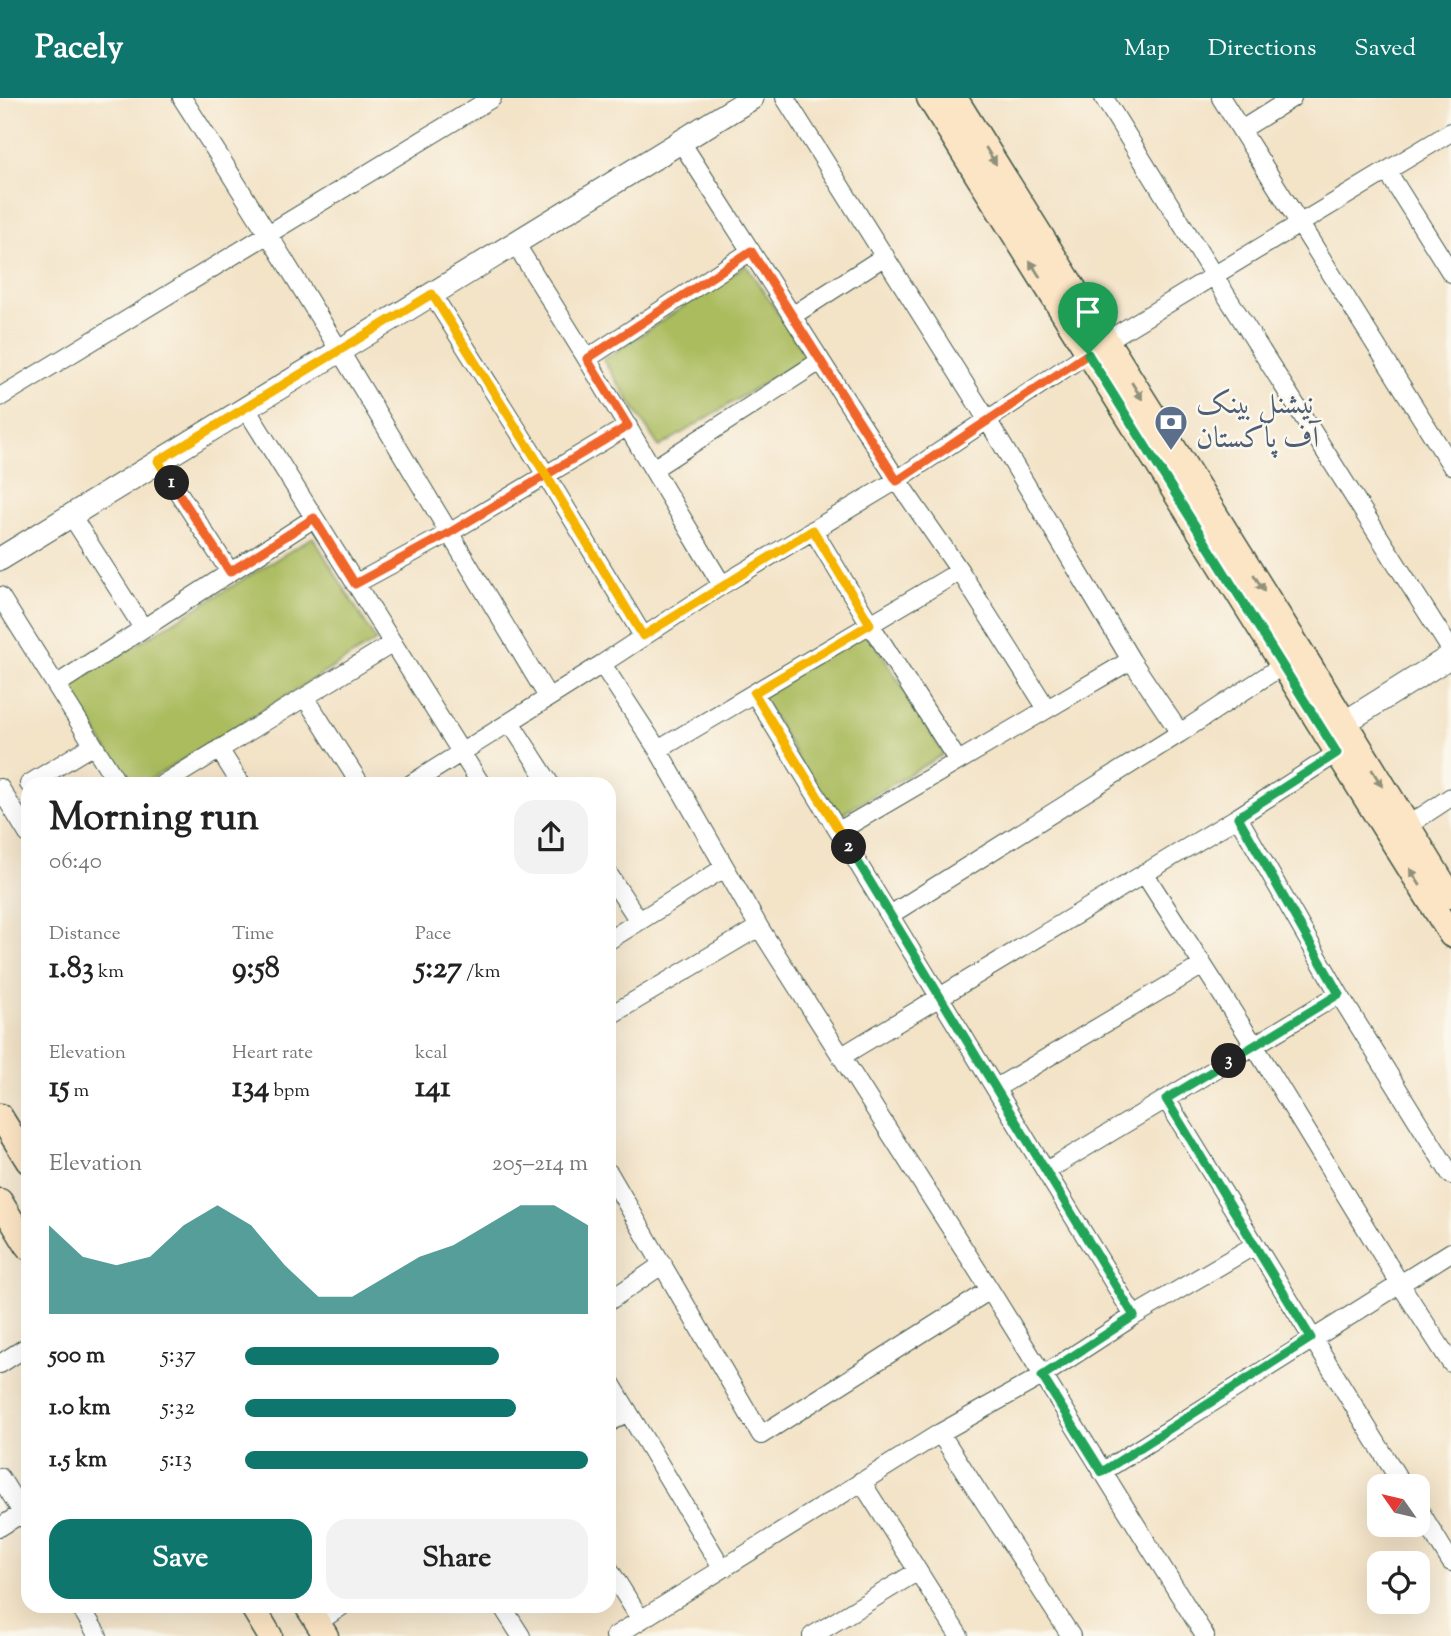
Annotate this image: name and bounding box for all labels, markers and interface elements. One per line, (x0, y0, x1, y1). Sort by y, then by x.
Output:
text: Pacely (35, 25, 123, 73)
text: Map (1124, 32, 1170, 66)
text: Directions (1208, 32, 1316, 66)
text: Saved (1354, 32, 1416, 66)
one-way arrow (985, 146, 998, 166)
one-way arrow (1028, 259, 1041, 278)
pin (1058, 282, 1118, 354)
icon: arrive (1069, 293, 1107, 331)
one-way arrow (1131, 381, 1144, 400)
place label: نیشنل بینک آف پاکستان (1196, 384, 1323, 461)
bank icon: نیشنل بینک آف پاکستان (1152, 403, 1190, 452)
pin: 1 (154, 466, 190, 500)
text: 1 (168, 469, 175, 496)
one-way arrow (1252, 574, 1265, 593)
one-way arrow (1371, 768, 1384, 787)
text: Morning run (49, 793, 259, 847)
button: share (514, 800, 588, 874)
pin: 2 (832, 830, 866, 864)
text: 2 (844, 833, 853, 860)
text: 06:40 (49, 846, 102, 879)
one-way arrow (1408, 868, 1421, 887)
text: Distance (49, 921, 121, 948)
text: Time (232, 921, 274, 948)
text: Pace (415, 921, 451, 948)
text: 1.83 (49, 948, 94, 991)
text: 9:58 (232, 948, 280, 991)
text: 5:27 (415, 948, 462, 991)
text: km (94, 959, 124, 986)
text: /km (462, 959, 501, 986)
text: Elevation (49, 1040, 126, 1067)
text: Heart rate (232, 1040, 313, 1067)
text: kcal (415, 1040, 448, 1067)
pin: 3 (1212, 1044, 1246, 1079)
text: 3 (1225, 1047, 1232, 1074)
text: 15 (49, 1067, 69, 1110)
text: 134 (232, 1067, 269, 1110)
text: 141 (415, 1067, 451, 1110)
text: m (69, 1078, 89, 1105)
text: bpm (269, 1078, 310, 1105)
text: Elevation (49, 1148, 142, 1181)
text: 205–214 m (492, 1148, 588, 1181)
text: 500 m (49, 1340, 105, 1373)
text: 5:37 (161, 1340, 196, 1373)
text: 1.0 km (49, 1392, 111, 1425)
text: 5:32 (161, 1392, 195, 1425)
text: 1.5 km (49, 1444, 107, 1477)
text: 5:13 (161, 1444, 192, 1477)
north arrow (1367, 1474, 1430, 1536)
map controls (1367, 1474, 1430, 1614)
button: Save (49, 1519, 312, 1599)
button: Share (326, 1519, 588, 1599)
button: locate (1367, 1551, 1430, 1614)

